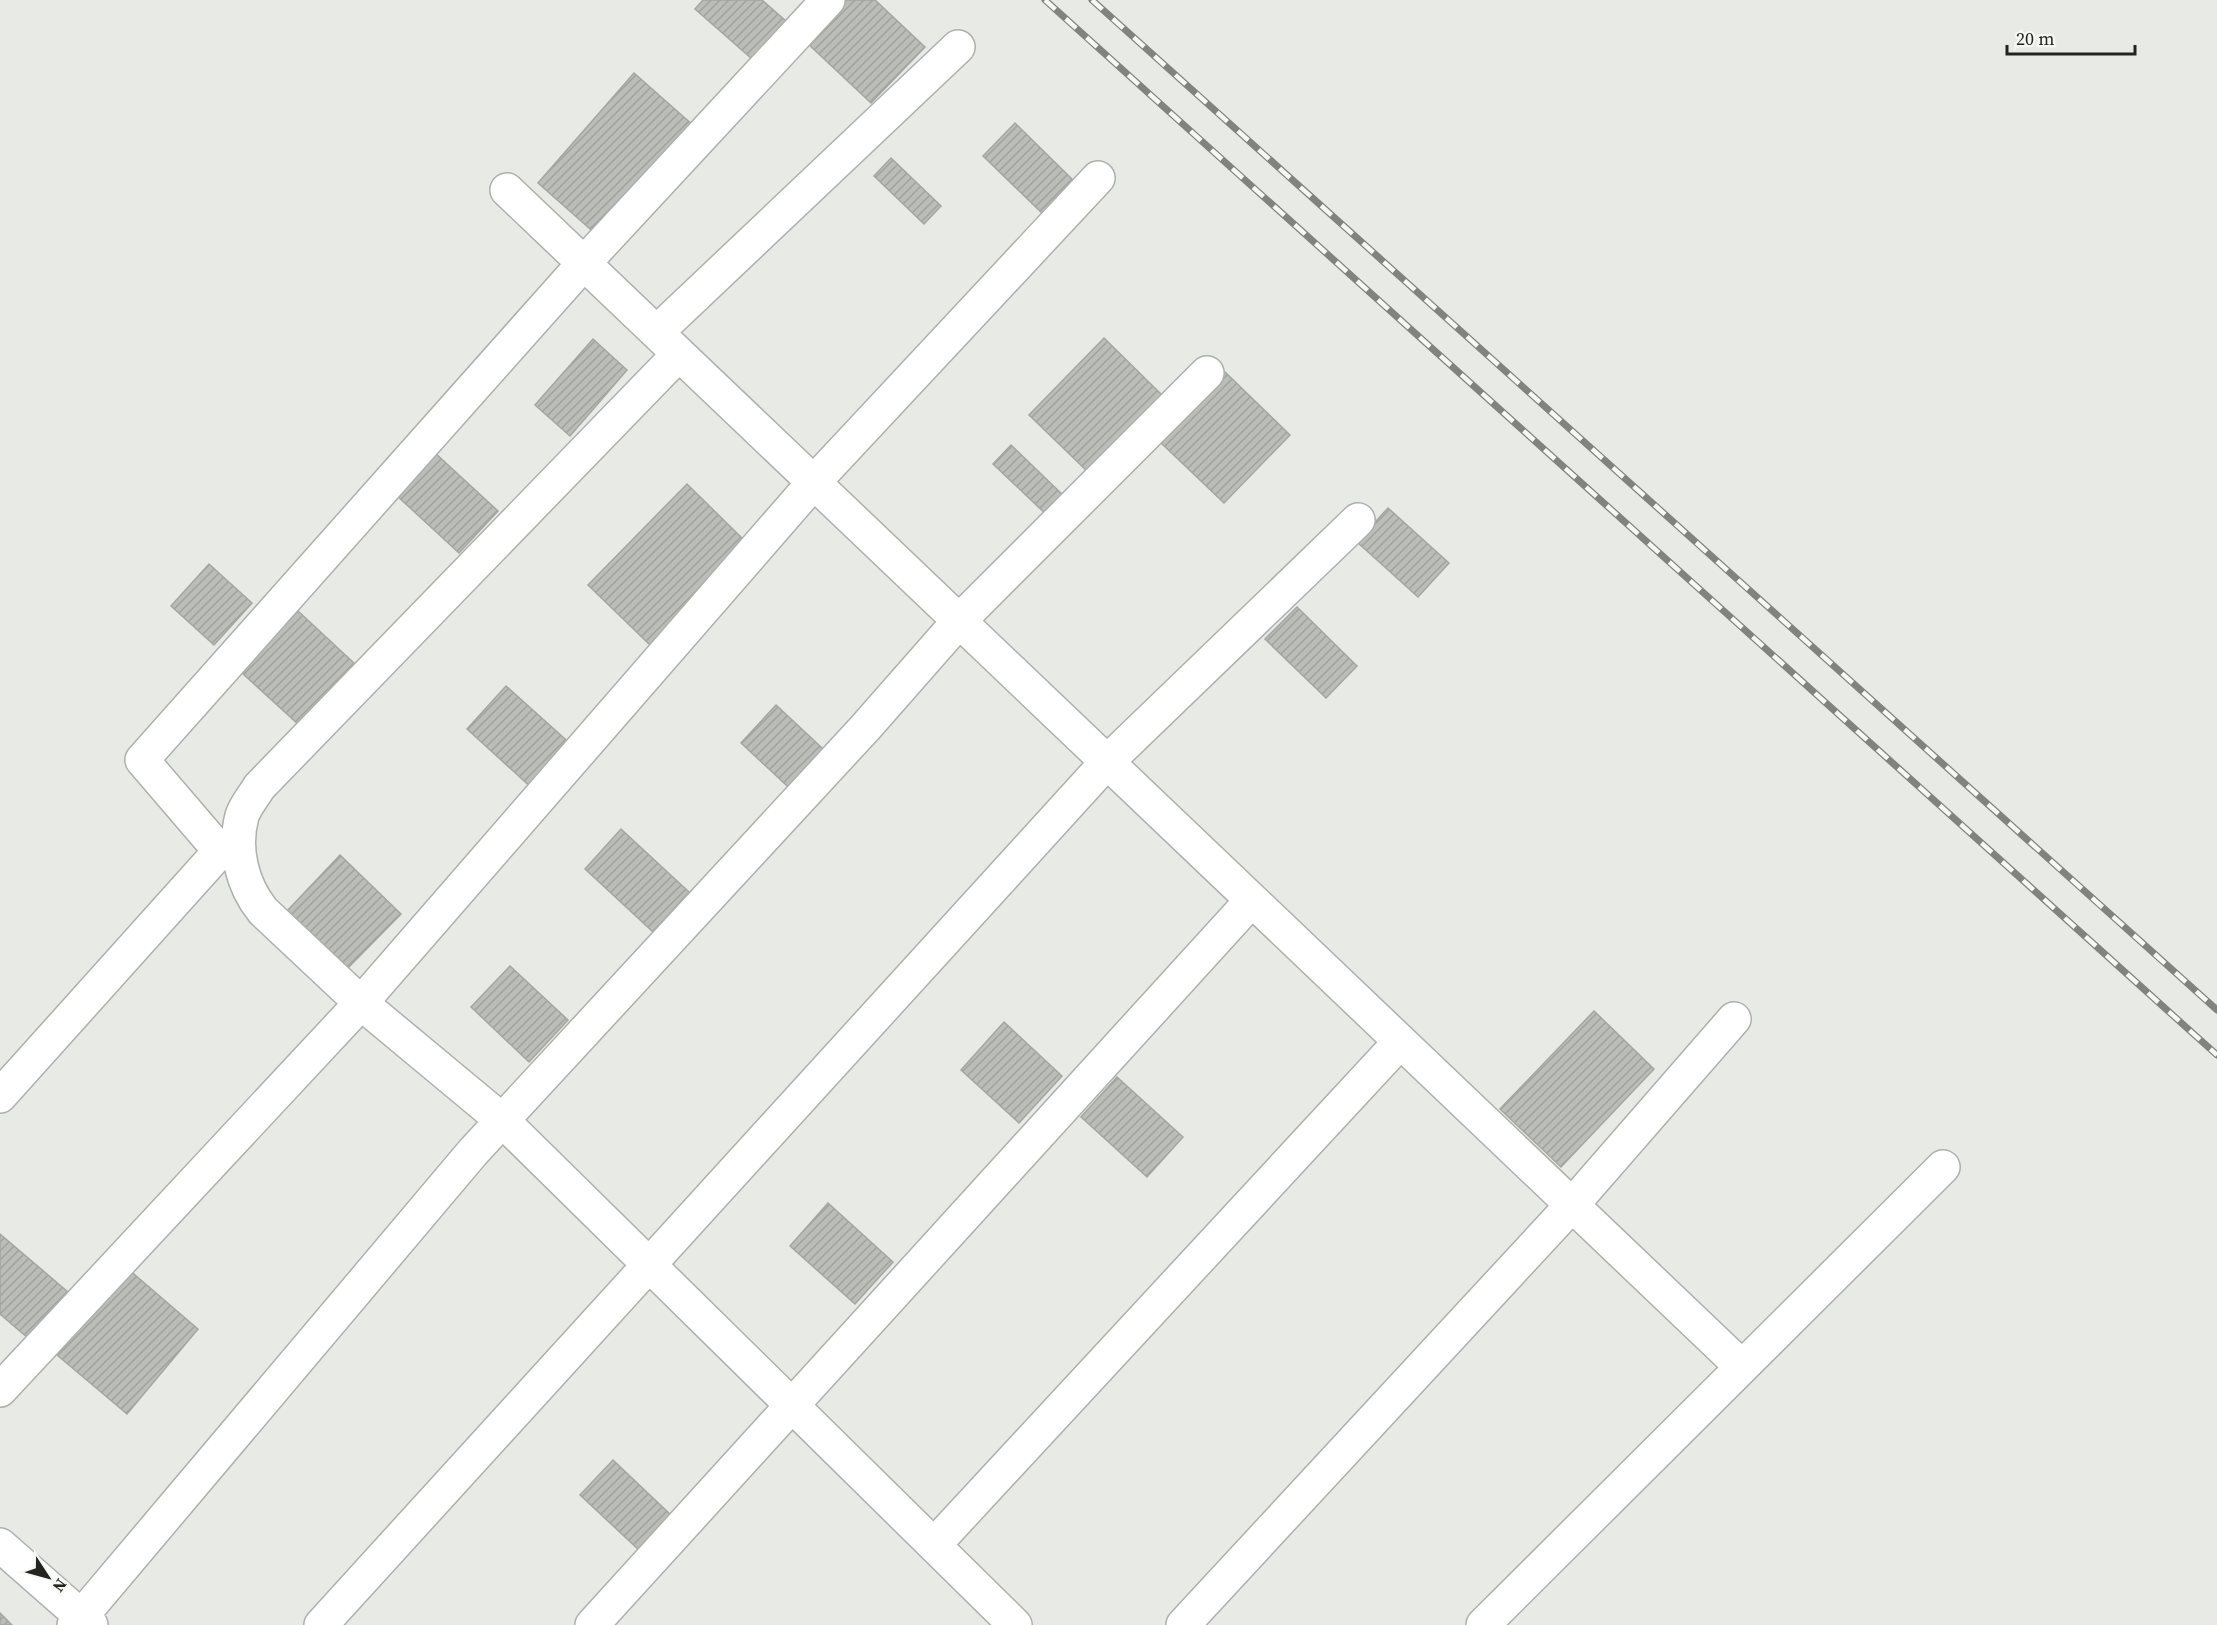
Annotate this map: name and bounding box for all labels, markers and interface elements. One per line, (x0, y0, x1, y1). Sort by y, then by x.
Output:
scale bar (2007, 18, 2134, 56)
text: 20 m (2016, 26, 2054, 51)
north arrow (18, 1547, 78, 1607)
text: N (48, 1575, 72, 1597)

